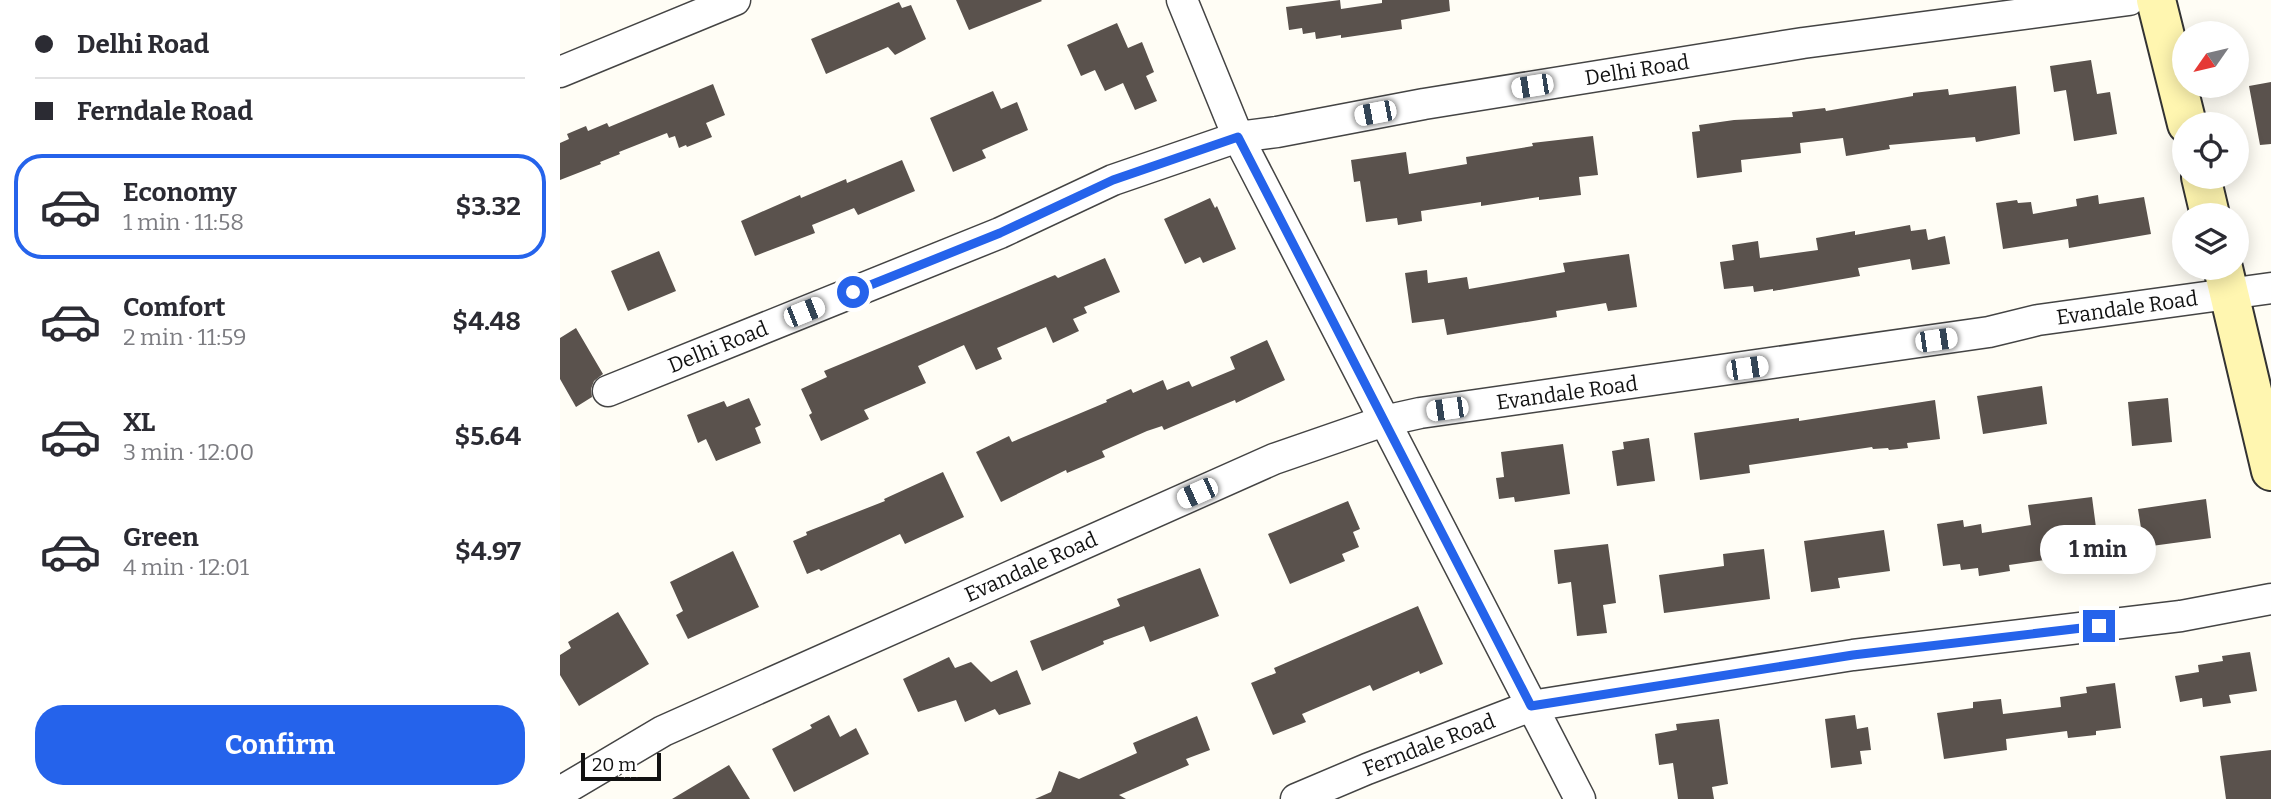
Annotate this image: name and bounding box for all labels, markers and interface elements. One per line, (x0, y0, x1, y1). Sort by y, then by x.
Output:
north arrow (2172, 21, 2249, 98)
map controls (2172, 21, 2249, 280)
text: Delhi Road (77, 29, 209, 60)
street label: Delhi Road (1583, 49, 1691, 91)
car (1510, 72, 1555, 100)
text: Ferndale Road (77, 96, 253, 127)
car (1353, 99, 1398, 127)
button: locate (2172, 112, 2249, 189)
icon: car (39, 175, 102, 238)
text: Economy (123, 177, 237, 208)
text: $3.32 (456, 191, 521, 222)
button: layers (2172, 203, 2249, 280)
text: 1 min · 11:58 (123, 208, 244, 236)
route start (837, 276, 869, 308)
street label: Evandale Road (2055, 285, 2199, 331)
icon: car (39, 290, 102, 353)
text: Comfort (123, 292, 226, 323)
car (781, 294, 828, 330)
text: $4.48 (452, 306, 521, 337)
street label: Delhi Road (664, 315, 772, 379)
text: 2 min · 11:59 (123, 323, 247, 351)
car (1914, 327, 1959, 353)
car (1725, 355, 1770, 381)
street label: Evandale Road (1495, 370, 1639, 416)
car (1425, 396, 1470, 422)
icon: car (39, 405, 102, 468)
text: XL (123, 407, 155, 438)
text: $5.64 (455, 421, 521, 452)
text: 3 min · 12:00 (123, 438, 254, 466)
car (1174, 475, 1221, 511)
icon: car (39, 520, 102, 583)
text: Green (123, 522, 199, 553)
callout: 1 min (2041, 524, 2157, 574)
street label: Evandale Road (961, 526, 1101, 608)
text: 1 min (2069, 535, 2127, 563)
text: $4.97 (455, 536, 521, 567)
text: 4 min · 12:01 (123, 553, 249, 581)
route end (2083, 610, 2115, 642)
button: Confirm (35, 705, 525, 785)
street label: Ferndale Road (1359, 708, 1499, 782)
scale bar (581, 750, 662, 782)
text: 20 m (592, 753, 636, 776)

